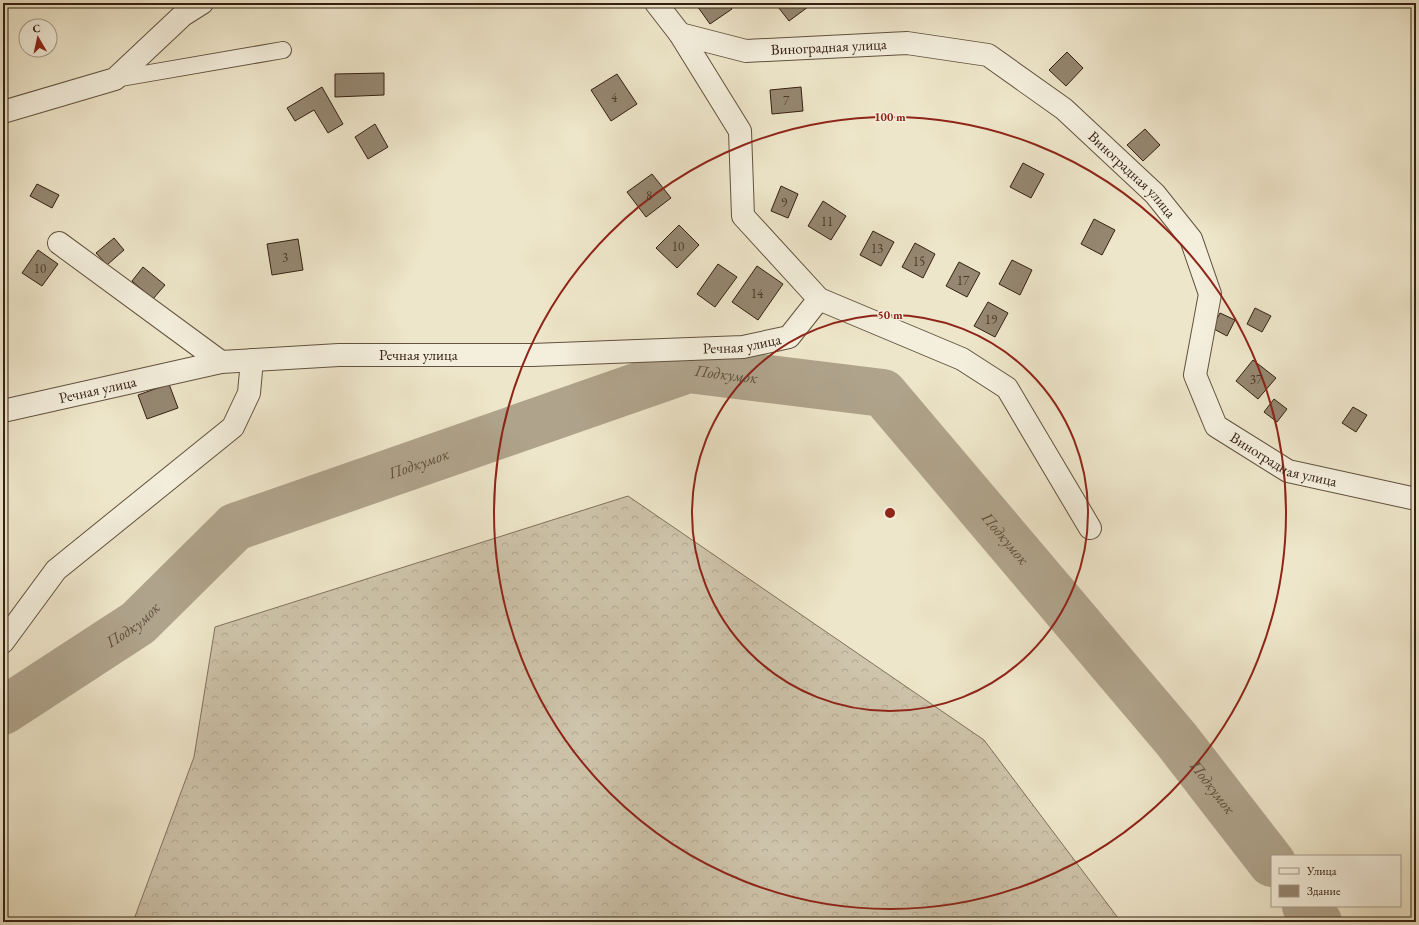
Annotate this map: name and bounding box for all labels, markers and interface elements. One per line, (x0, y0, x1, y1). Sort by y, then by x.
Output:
north arrow (18, 18, 58, 58)
text: С (31, 21, 42, 36)
street label: Виноградная улица (770, 34, 887, 59)
house number: 4 (611, 89, 618, 106)
house number: 7 (783, 92, 790, 109)
text: 100 m (874, 109, 906, 125)
street label: Виноградная улица (1084, 127, 1180, 222)
house number: 8 (646, 187, 652, 204)
house number: 9 (781, 194, 788, 211)
house number: 11 (821, 213, 833, 230)
house number: 10 (672, 238, 684, 255)
house number: 13 (871, 240, 883, 257)
house number: 3 (282, 249, 288, 266)
house number: 15 (913, 253, 925, 270)
house number: 10 (34, 260, 46, 277)
house number: 17 (957, 272, 970, 289)
house number: 14 (751, 285, 764, 302)
text: 50 m (877, 307, 903, 323)
house number: 19 (985, 311, 998, 328)
street label: Речная улица (702, 329, 783, 358)
street label: Речная улица (379, 345, 458, 364)
water label: Подкумок (693, 360, 759, 389)
street label: Речная улица (57, 371, 138, 407)
house number: 37 (1250, 371, 1263, 388)
street label: Виноградная улица (1227, 427, 1339, 490)
water label: Подкумок (385, 443, 452, 484)
centre of rings (883, 506, 897, 520)
water label: Подкумок (976, 507, 1034, 570)
water label: Подкумок (101, 597, 165, 653)
water label: Подкумок (1185, 755, 1241, 819)
legend (1271, 855, 1401, 907)
text: Улица (1306, 863, 1337, 879)
text: Здание (1307, 883, 1341, 899)

